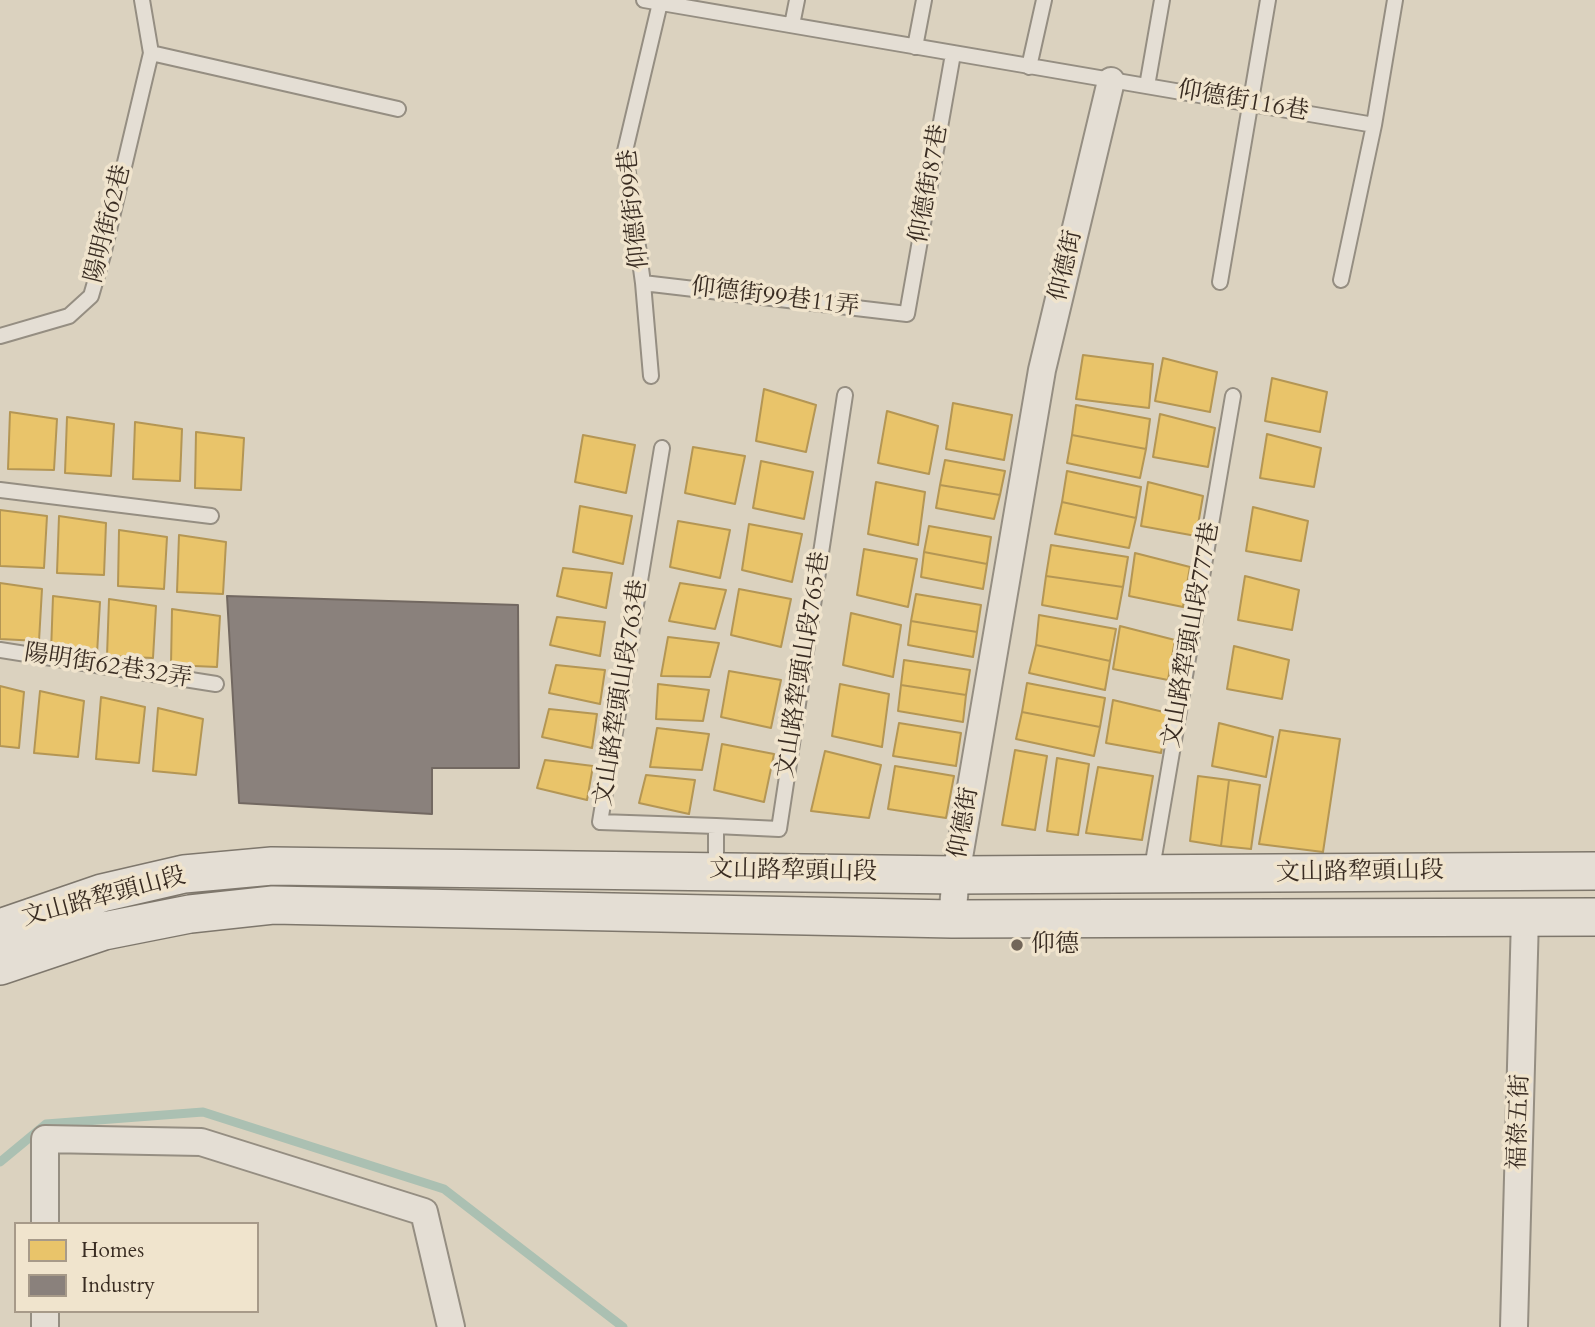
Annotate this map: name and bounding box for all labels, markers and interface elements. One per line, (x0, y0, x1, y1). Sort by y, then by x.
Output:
street label: 仰德街116巷 (1175, 76, 1311, 128)
street label: 仰德街87巷 (905, 122, 955, 246)
street label: 仰德街99巷 (614, 148, 656, 270)
street label: 陽明街62巷 (80, 162, 138, 286)
street label: 仰德街 (1045, 228, 1089, 304)
street label: 仰德街99巷11弄 (689, 273, 861, 323)
street label: 文山路犂頭山段777巷 (1158, 520, 1226, 750)
street label: 文山路犂頭山段765巷 (772, 550, 836, 780)
street label: 文山路犂頭山段763巷 (590, 578, 654, 808)
street label: 陽明街62巷32弄 (22, 640, 194, 694)
street label: 仰德街 (945, 785, 985, 861)
street label: 文山路犂頭山段 (709, 856, 877, 888)
street label: 文山路犂頭山段 (1276, 857, 1444, 889)
street label: 文山路犂頭山段 (19, 862, 189, 934)
place label: 仰德 (1031, 931, 1079, 959)
marker: 仰德 (1009, 937, 1025, 953)
street label: 福祿五街 (1504, 1074, 1536, 1170)
legend (14, 1222, 259, 1313)
text: Homes (81, 1236, 144, 1265)
text: Industry (81, 1271, 155, 1300)

